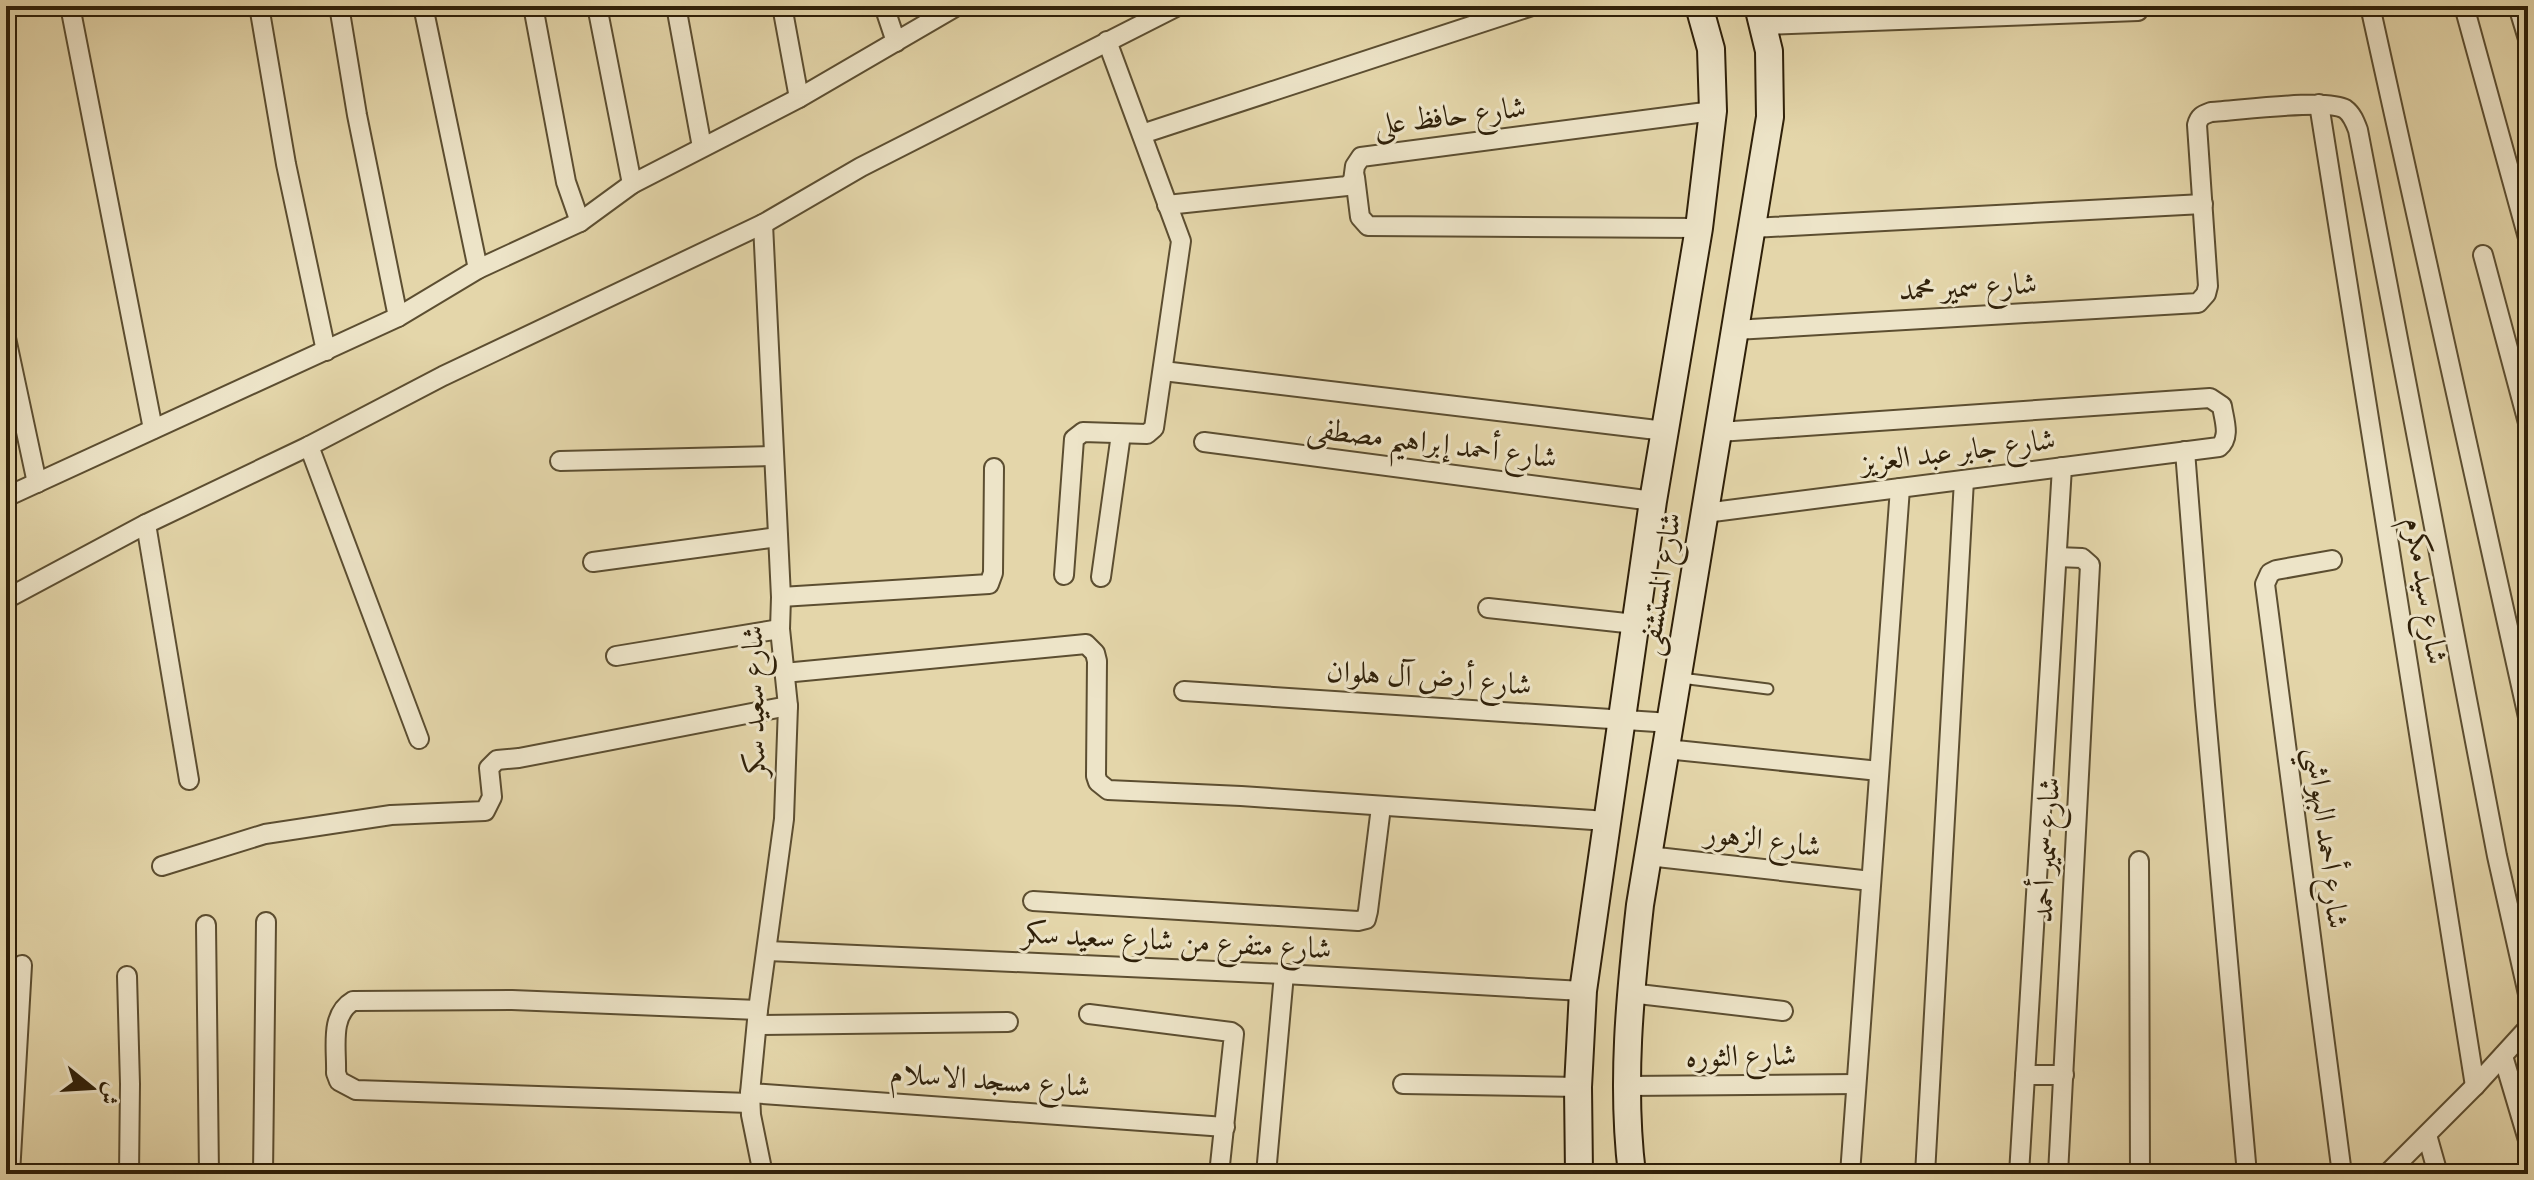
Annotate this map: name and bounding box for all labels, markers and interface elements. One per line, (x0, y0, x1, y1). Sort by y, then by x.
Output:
street label: شارع حافظ على (1372, 89, 1529, 150)
street label: شارع سمير محمد (1898, 266, 2038, 315)
street label: شارع أحمد إبراهيم مصطفى (1304, 406, 1560, 487)
street label: شارع جابر عبد العزيز (1855, 422, 2058, 488)
street label: شارع المستشفى (1631, 510, 1695, 659)
street label: شارع سيد مكرم (2389, 515, 2455, 668)
street label: شارع سعيد سكر (735, 625, 780, 780)
street label: شارع أرض آل هلوان (1325, 649, 1533, 710)
street label: شارع أحمد البهواشي (2289, 745, 2359, 932)
street label: شارع سمير أحمد (2021, 776, 2074, 924)
street label: شارع الزهور (1700, 815, 1823, 871)
street label: شارع متفرع من شارع سعيد سكر (1018, 915, 1333, 974)
street label: شارع الثوره (1685, 1038, 1797, 1081)
north arrow (52, 1048, 132, 1128)
street label: شارع مسجد الاسلام (888, 1056, 1091, 1112)
text: ش (93, 1079, 126, 1108)

